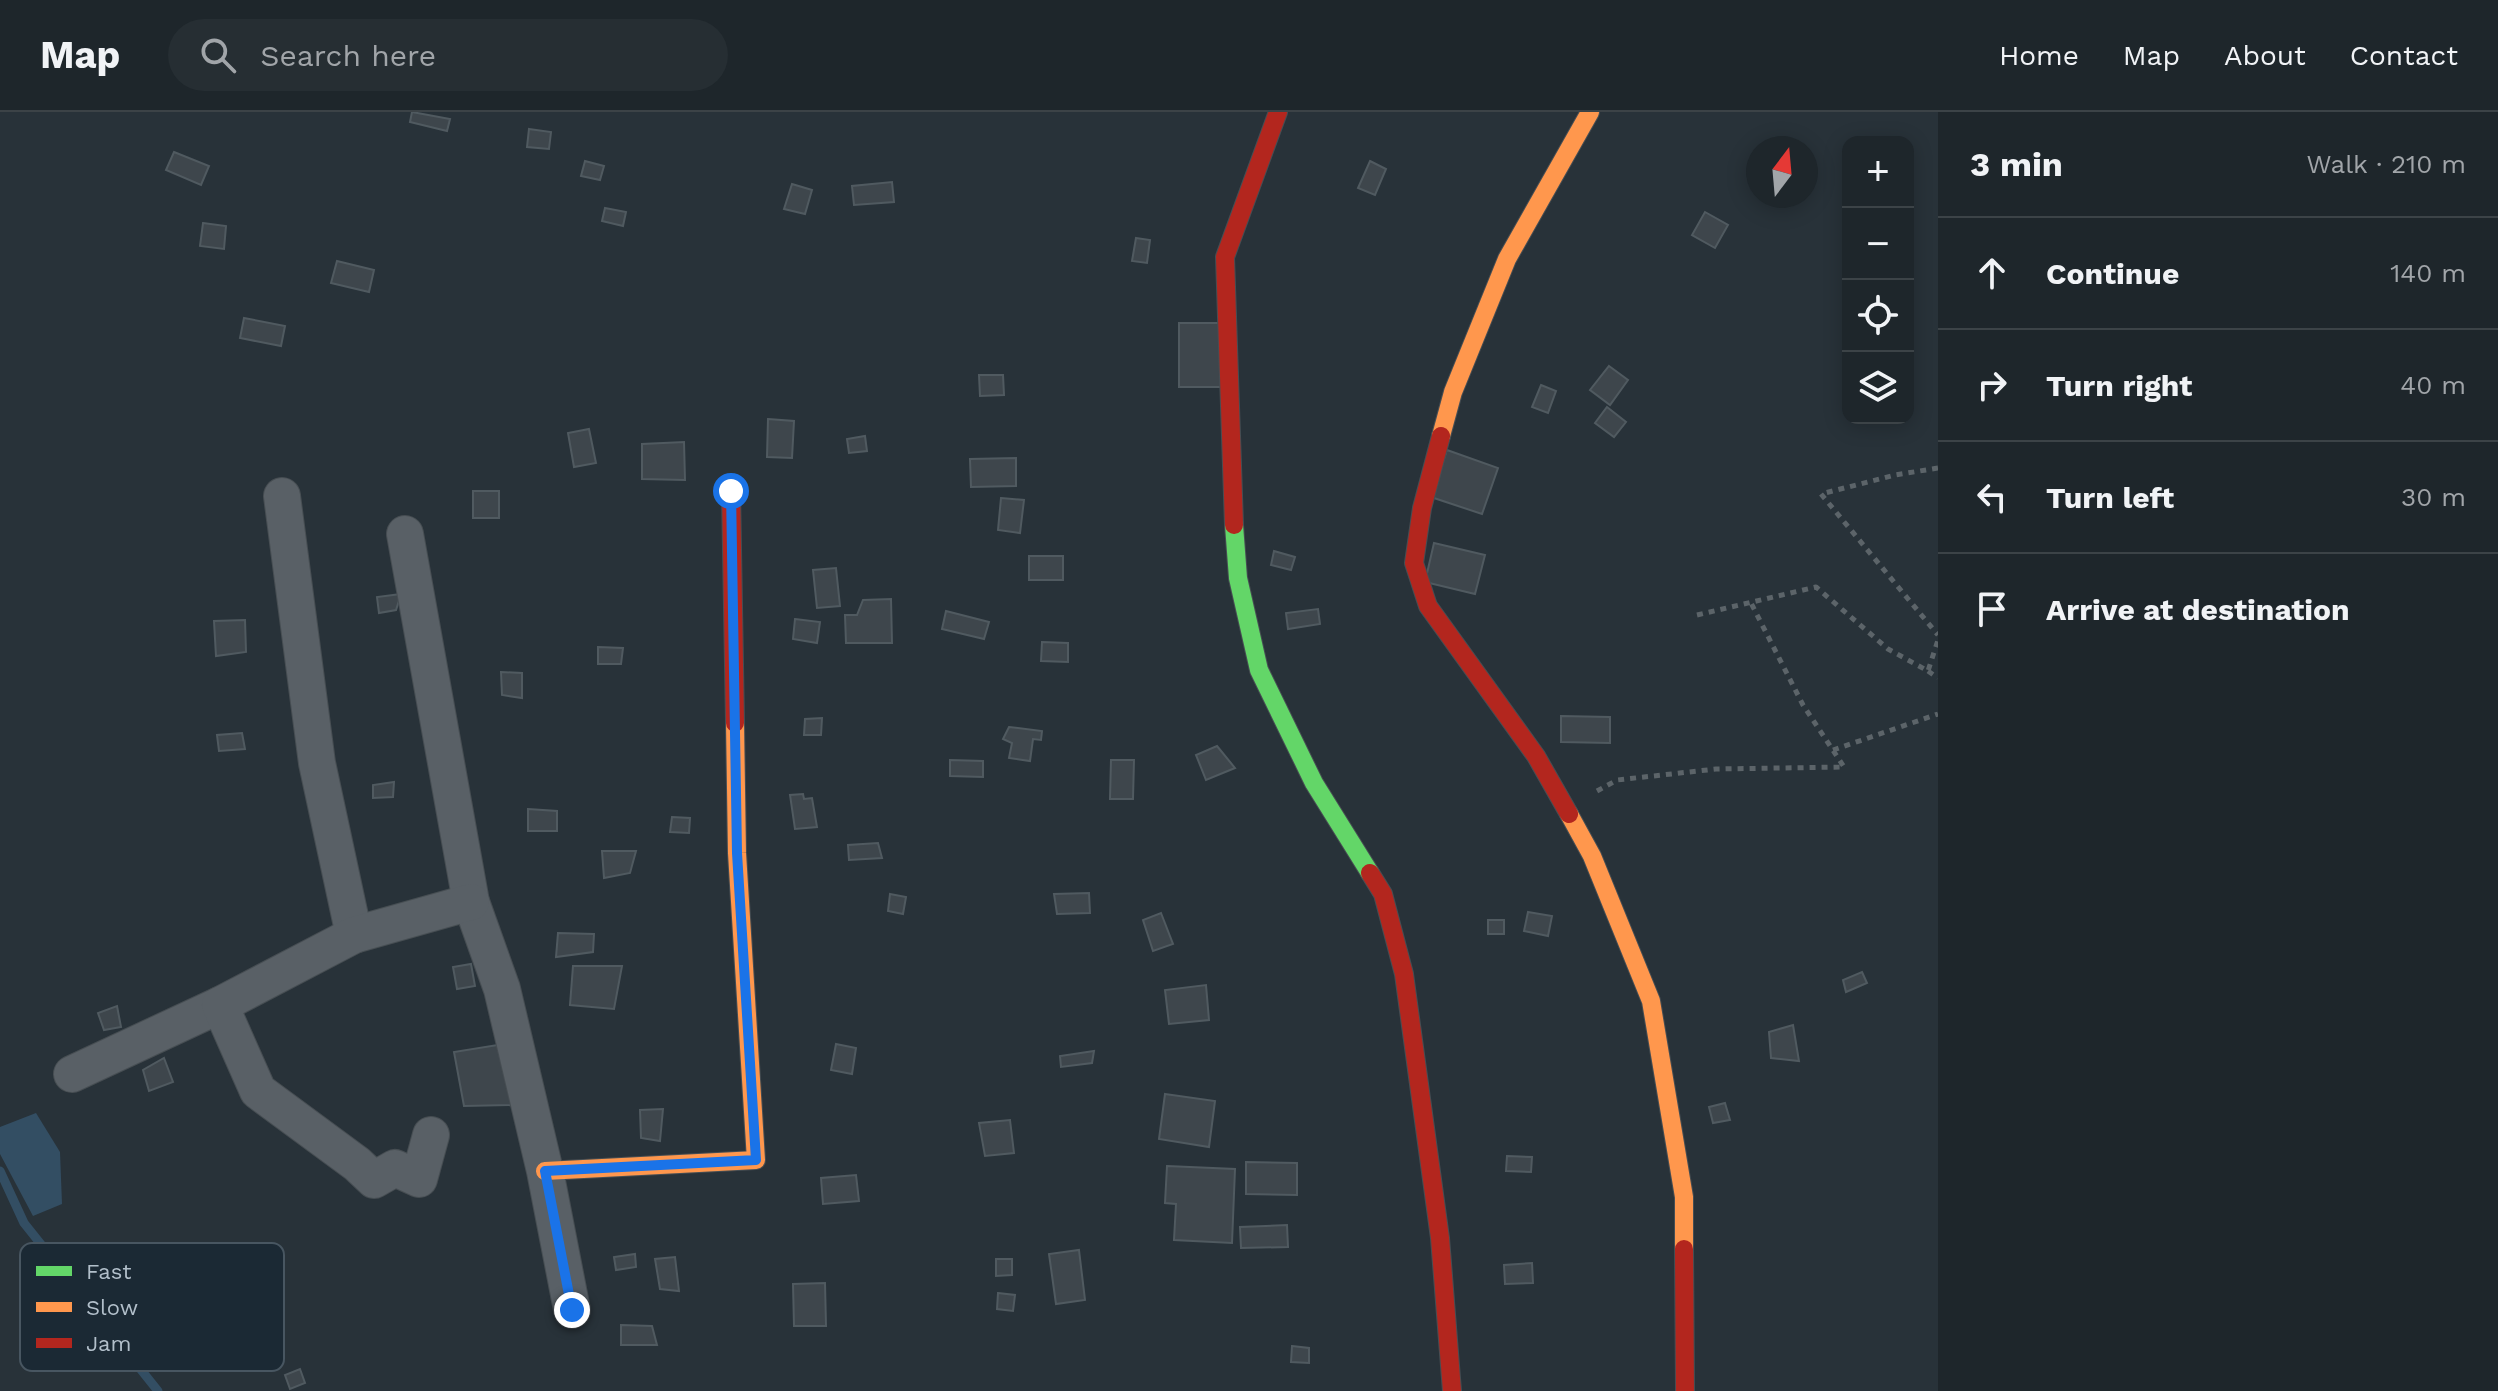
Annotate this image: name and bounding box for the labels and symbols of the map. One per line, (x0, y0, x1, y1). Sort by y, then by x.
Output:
north arrow (1746, 136, 1818, 208)
route start (713, 473, 749, 509)
legend (20, 1243, 284, 1371)
text: Fast (86, 1259, 132, 1284)
route end (554, 1292, 590, 1328)
text: Slow (86, 1295, 138, 1320)
text: Jam (86, 1331, 131, 1356)

